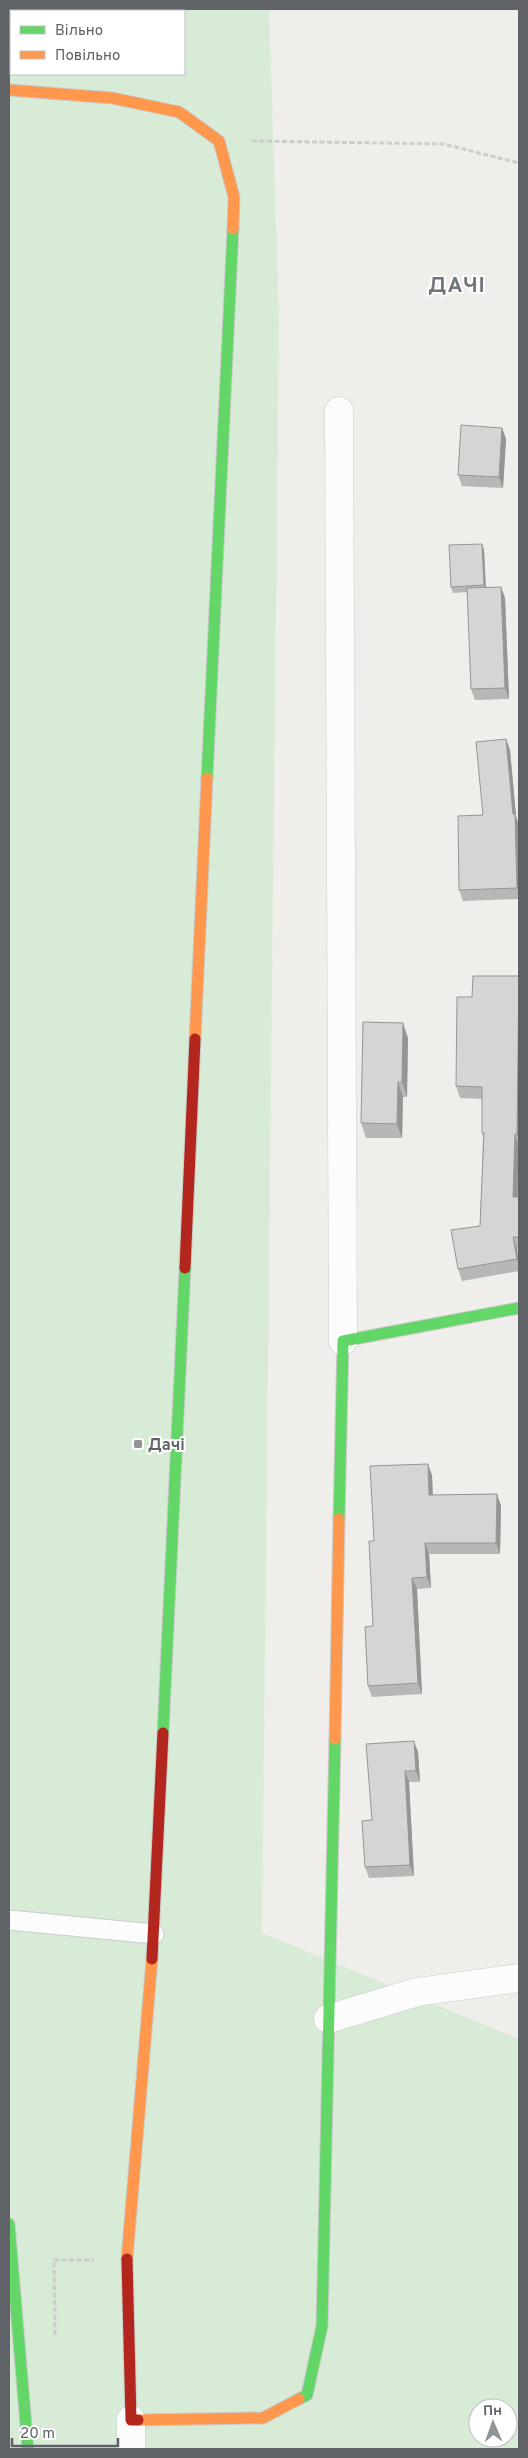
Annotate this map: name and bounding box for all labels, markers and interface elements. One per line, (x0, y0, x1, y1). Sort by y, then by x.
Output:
legend (10, 10, 185, 75)
text: Вільно (55, 22, 103, 41)
text: Повільно (55, 47, 120, 66)
district label: ДАЧІ (428, 273, 486, 300)
place label: Дачі (148, 1436, 185, 1456)
marker: Дачі (132, 1438, 144, 1450)
north arrow (468, 2398, 518, 2448)
text: Пн (483, 2403, 502, 2420)
scale bar (12, 2416, 119, 2448)
text: 20 m (20, 2425, 55, 2444)

